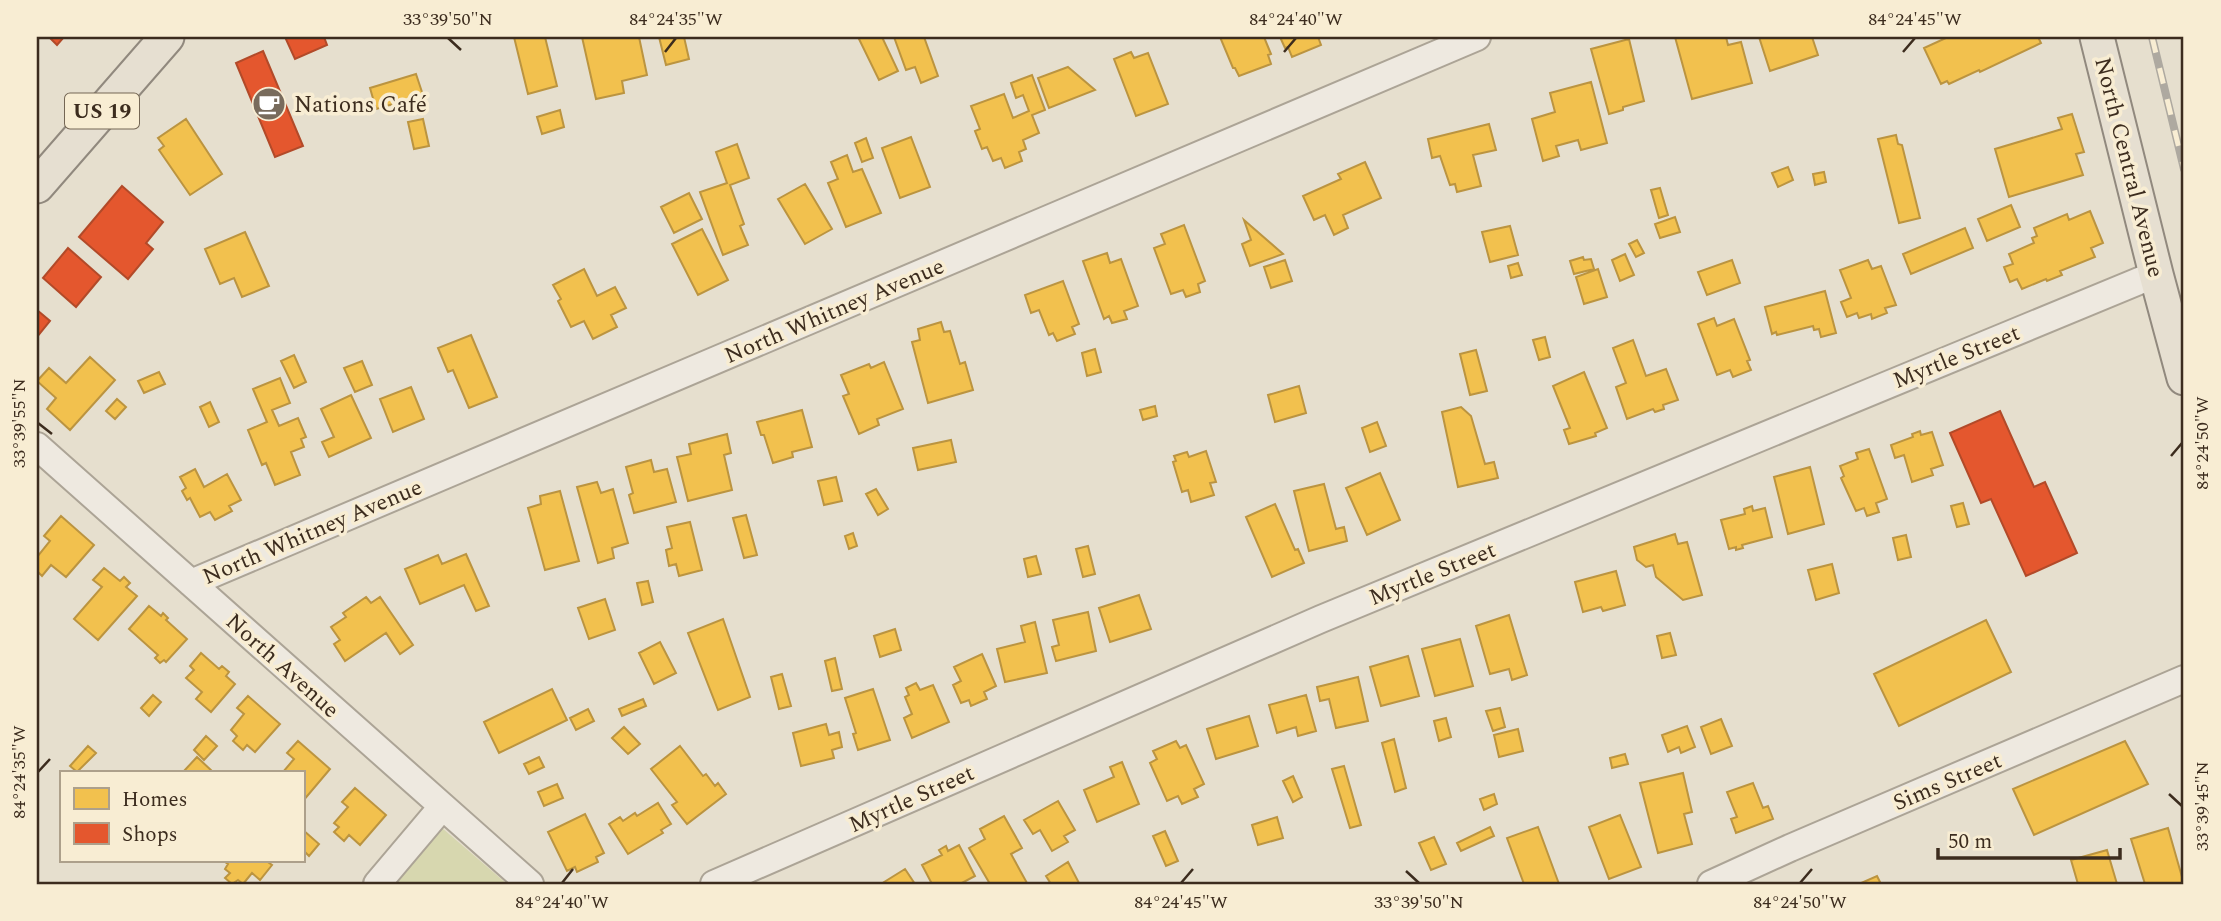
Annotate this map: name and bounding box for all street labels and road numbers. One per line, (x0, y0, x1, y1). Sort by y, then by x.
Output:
street label: North Central Avenue (2084, 54, 2173, 281)
road number: US 19 (65, 94, 139, 128)
street label: North Whitney Avenue (719, 249, 950, 374)
street label: Myrtle Street (1888, 316, 2025, 399)
street label: North Whitney Avenue (197, 470, 428, 595)
street label: Myrtle Street (1364, 533, 1501, 616)
street label: North Avenue (217, 605, 347, 727)
street label: Sims Street (1888, 744, 2007, 821)
street label: Myrtle Street (843, 756, 980, 843)

